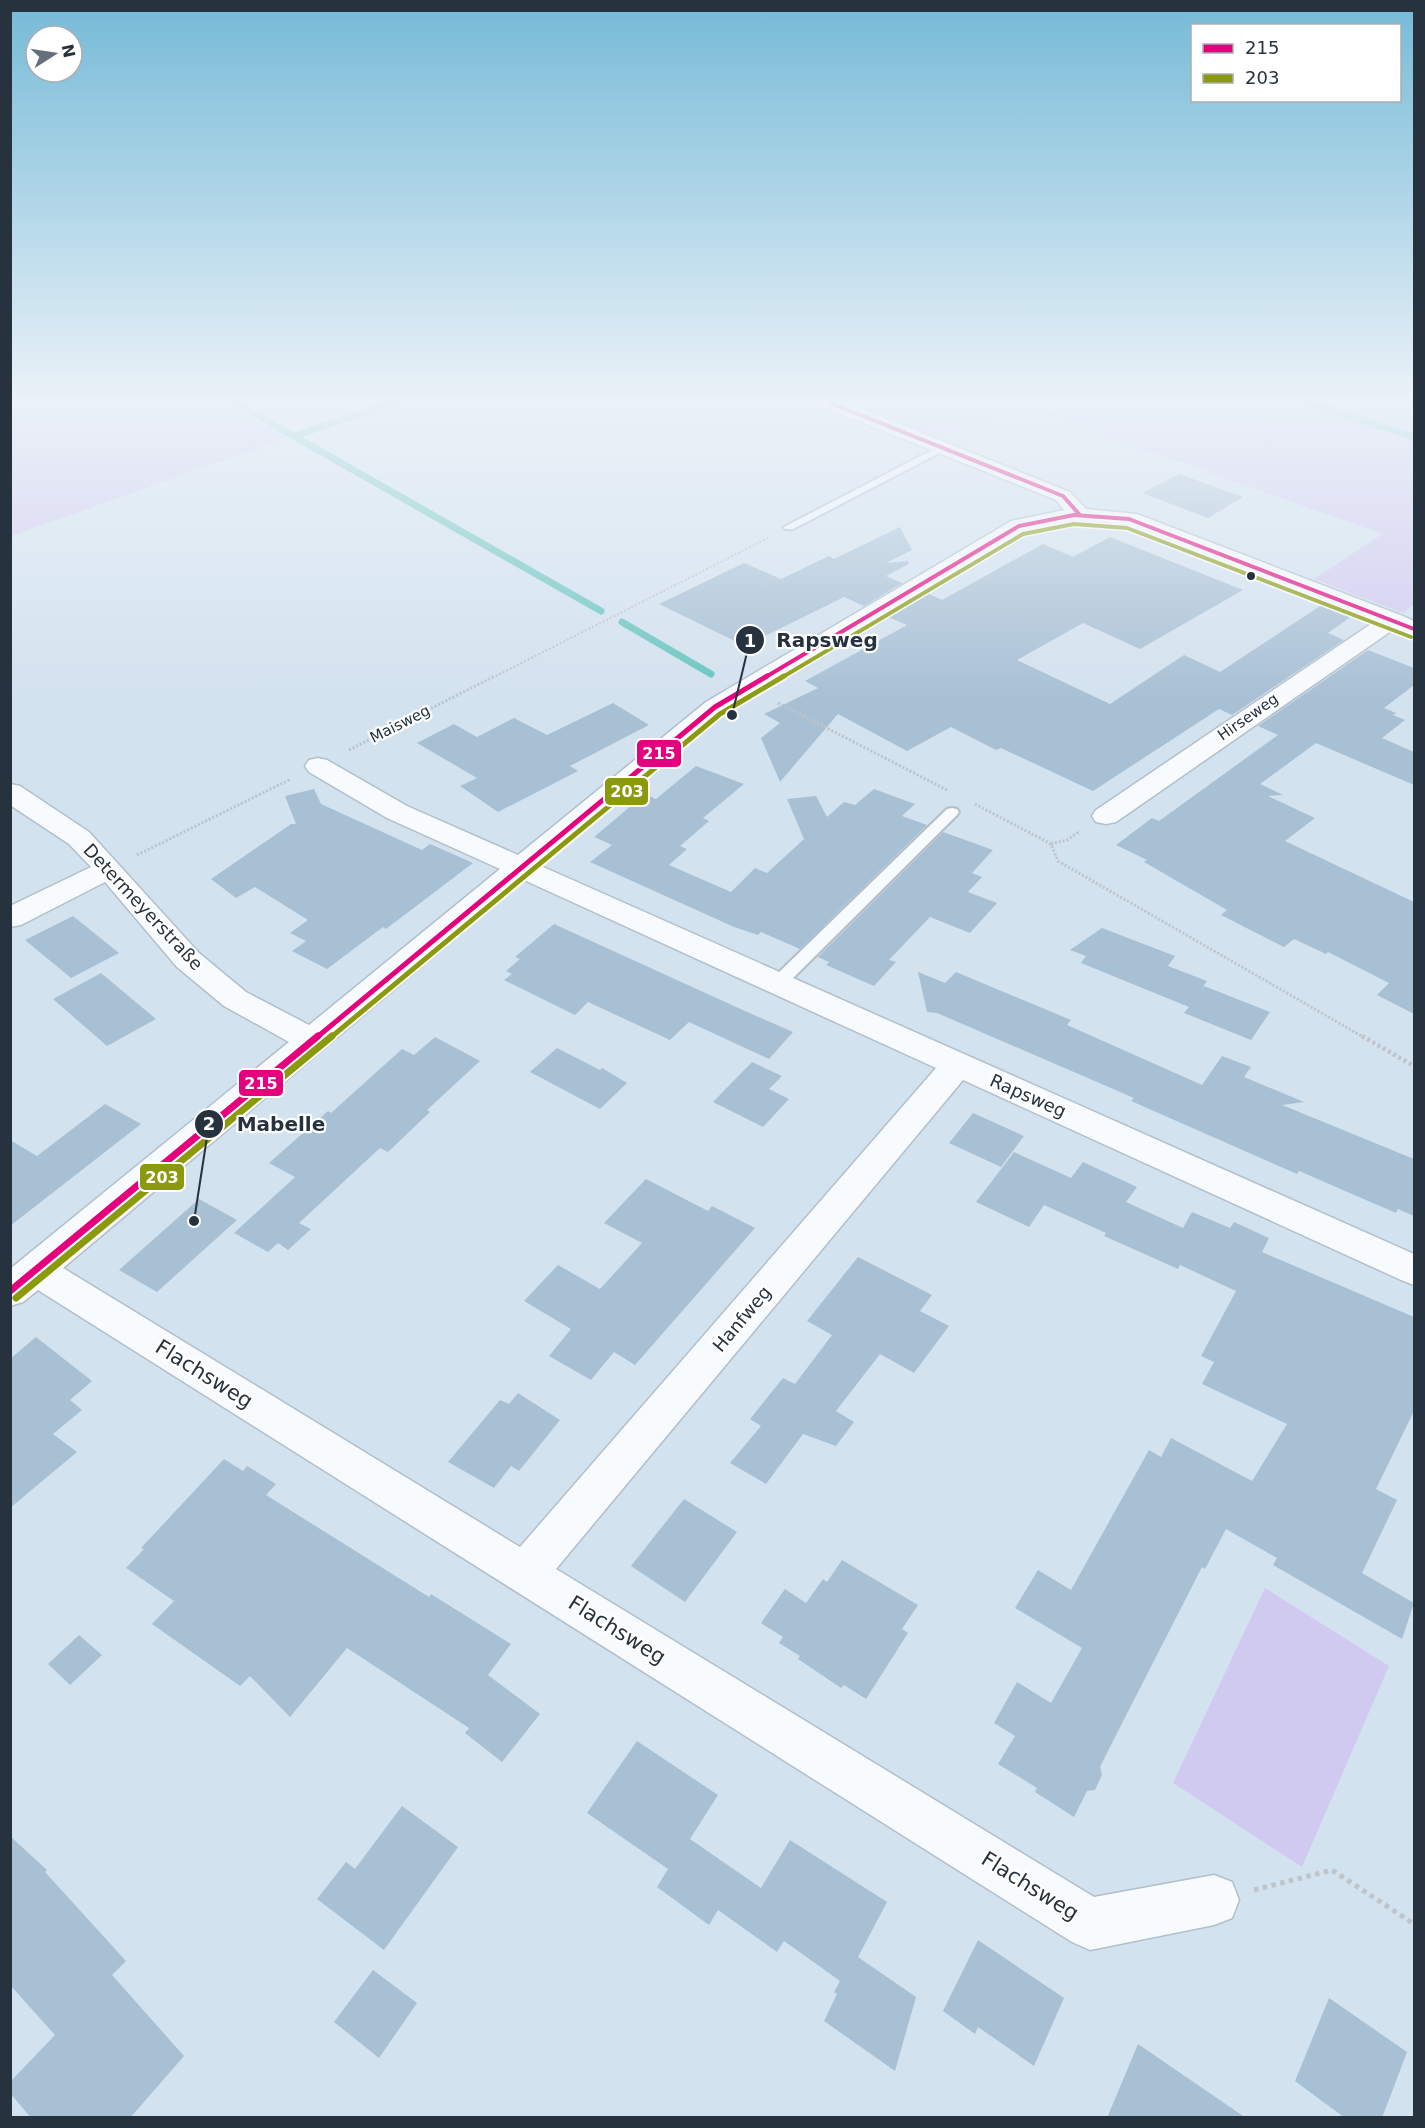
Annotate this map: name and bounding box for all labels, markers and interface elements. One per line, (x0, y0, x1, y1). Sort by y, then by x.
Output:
north arrow (24, 24, 84, 84)
legend (1191, 24, 1401, 102)
text: 215 (1245, 37, 1279, 58)
text: N (57, 42, 79, 60)
text: 203 (1245, 67, 1279, 88)
unlabelled marker (1245, 570, 1257, 582)
callout: Rapsweg (735, 621, 890, 659)
text: Rapsweg (776, 628, 878, 652)
text: 1 (744, 630, 756, 651)
street label: Hirseweg (1214, 690, 1282, 744)
street label: Maisweg (367, 701, 433, 747)
line badge: 215 (636, 739, 682, 768)
text: 215 (642, 744, 676, 763)
line badge: 203 (604, 777, 649, 806)
text: 203 (610, 782, 644, 801)
street label: Determeyerstraße (79, 839, 207, 974)
line badge: 215 (238, 1069, 284, 1097)
street label: Rapsweg (987, 1069, 1070, 1122)
text: 215 (244, 1074, 278, 1093)
callout: Mabelle (194, 1105, 337, 1143)
text: Mabelle (237, 1112, 325, 1136)
text: 2 (203, 1113, 215, 1134)
line badge: 203 (139, 1163, 185, 1191)
text: 203 (145, 1168, 179, 1187)
street label: Hanfweg (708, 1282, 775, 1356)
street label: Flachsweg (151, 1335, 257, 1413)
street label: Flachsweg (564, 1591, 670, 1669)
street label: Flachsweg (977, 1847, 1083, 1925)

